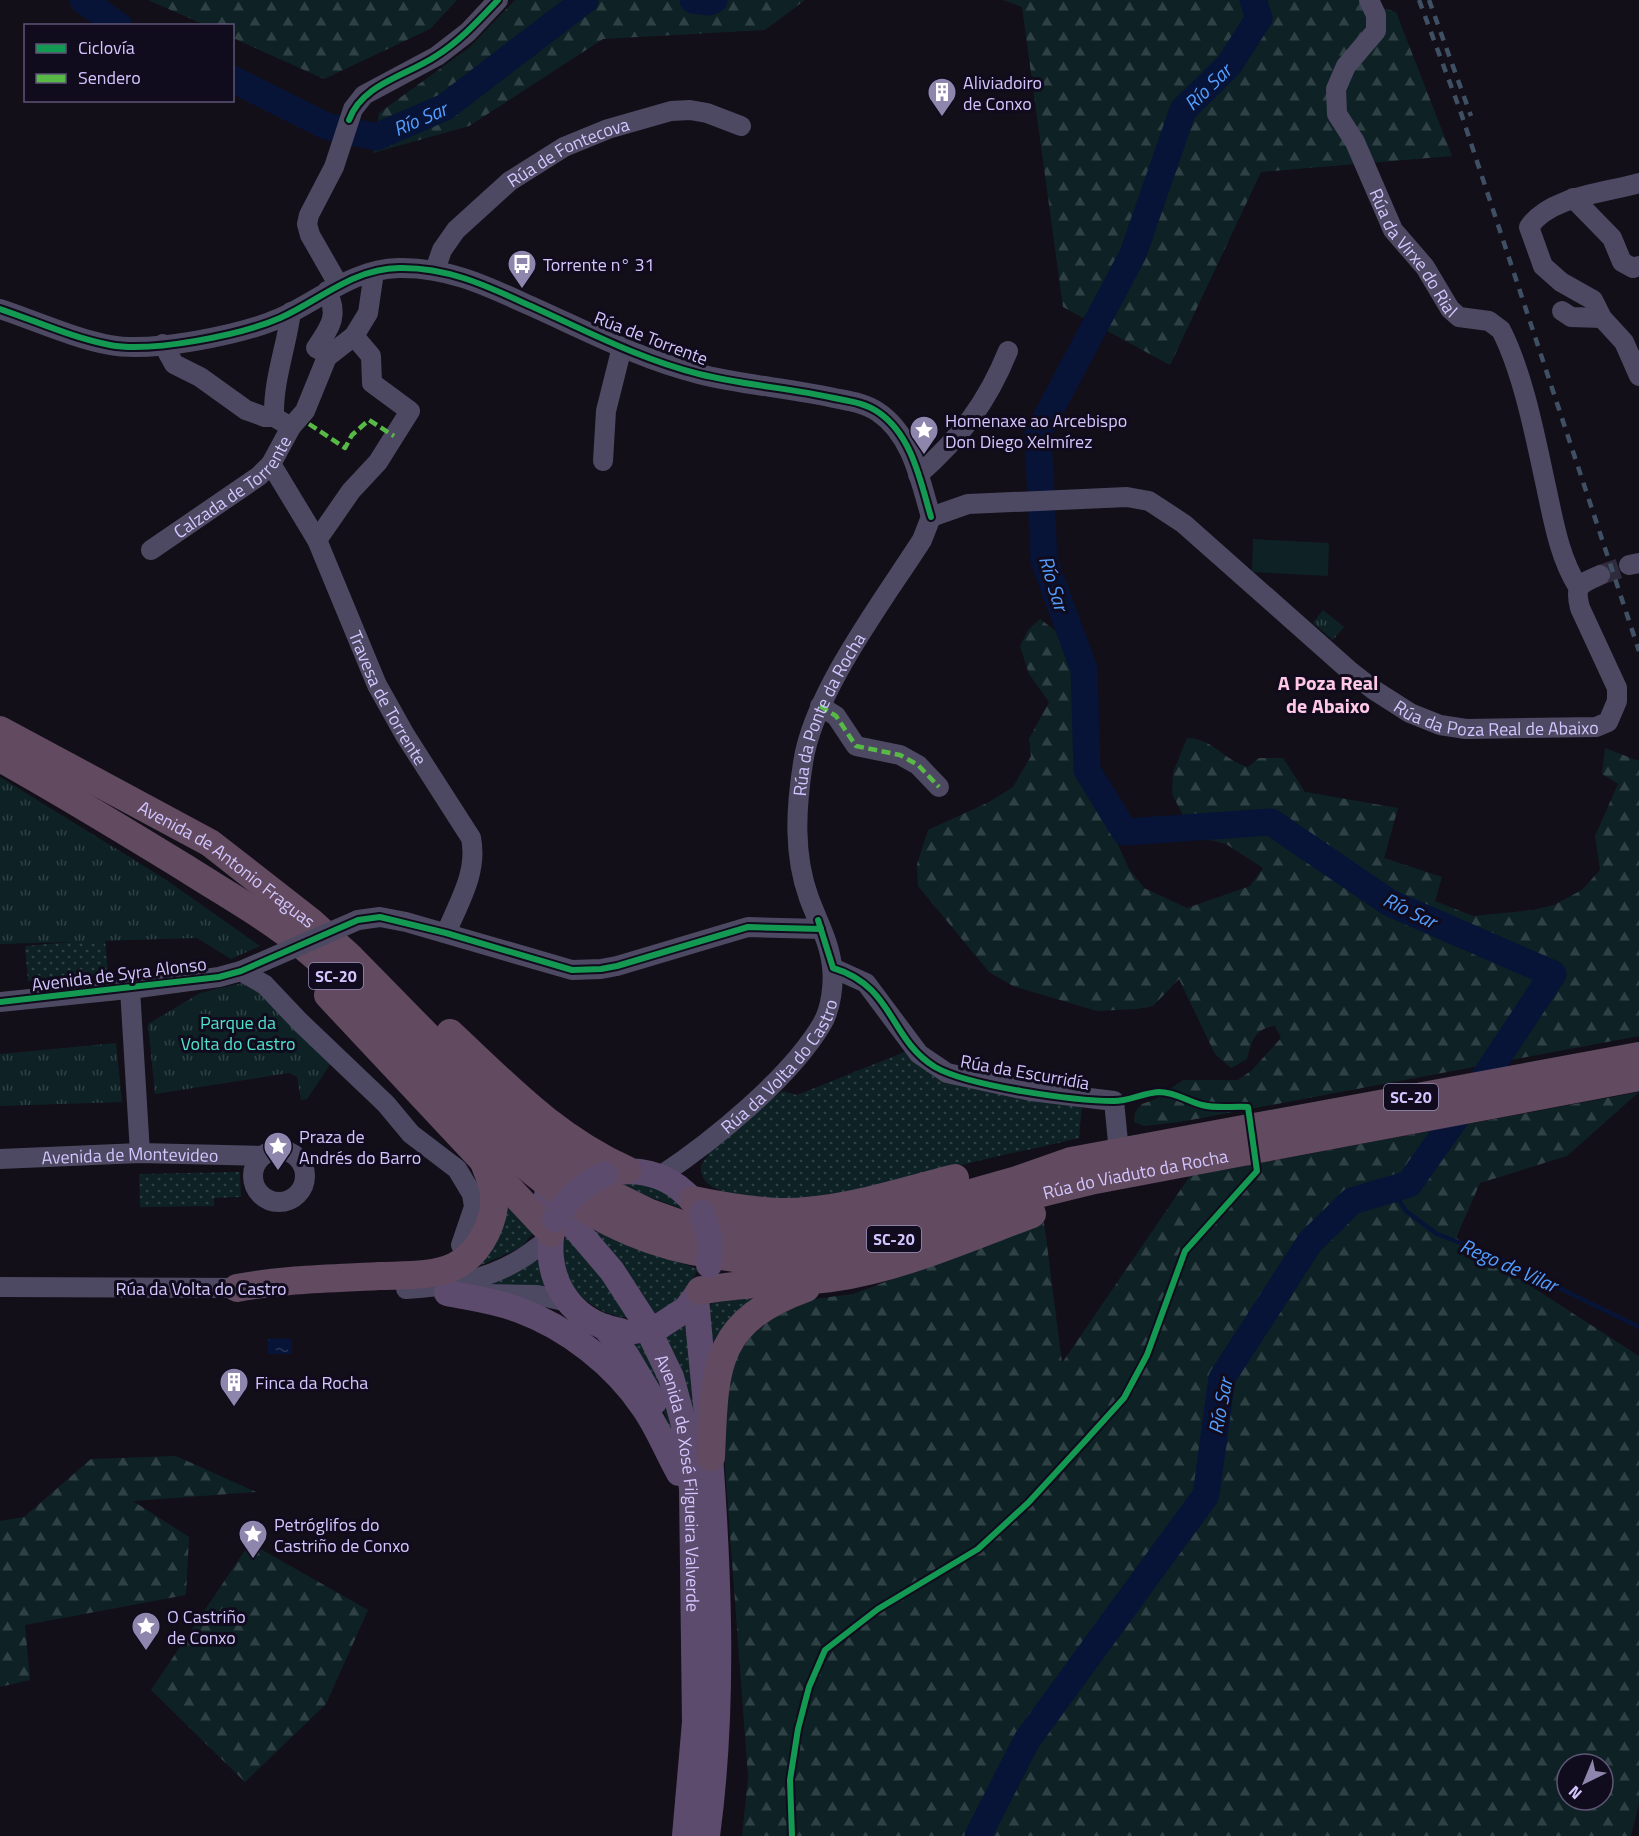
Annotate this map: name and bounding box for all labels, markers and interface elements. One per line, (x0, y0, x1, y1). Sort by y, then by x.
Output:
legend (24, 24, 234, 102)
text: Ciclovía (78, 34, 135, 61)
water label: Río Sar (1176, 54, 1240, 117)
text: Sendero (78, 64, 141, 91)
place label: Aliviadoiro de Conxo (963, 69, 1042, 117)
building icon: Aliviadoiro de Conxo (926, 76, 958, 118)
water label: Río Sar (388, 92, 454, 143)
street label: Rúa de Fontecova (501, 110, 632, 193)
street label: Rúa da Virxe do Rial (1363, 184, 1464, 324)
bus stop icon: Torrente n° 31 (506, 248, 538, 290)
place label: Torrente n° 31 (543, 251, 655, 278)
street label: Rúa de Torrente (590, 304, 712, 372)
place label: Homenaxe ao Arcebispo Don Diego Xelmírez (945, 407, 1127, 455)
place icon: Homenaxe ao Arcebispo Don Diego Xelmírez (908, 414, 940, 456)
street label: Calzada de Torrente (168, 431, 297, 545)
water label: Río Sar (1031, 552, 1078, 617)
street label: Travesa de Torrente (342, 626, 434, 770)
street label: Rúa da Ponte da Rocha (785, 627, 871, 797)
district label: A Poza Real de Abaixo (1278, 667, 1378, 721)
street label: Rúa da Poza Real de Abaixo (1389, 693, 1599, 742)
street label: Avenida de Antonio Fraguas (133, 793, 321, 934)
water label: Río Sar (1378, 884, 1444, 937)
street label: Avenida de Syra Alonso (30, 950, 208, 998)
road number: SC-20 (309, 963, 363, 989)
street label: Rúa da Volta do Castro (714, 997, 844, 1140)
park label: Parque da Volta do Castro (181, 1009, 295, 1057)
street label: Rúa da Escurridía (958, 1047, 1092, 1097)
road number: SC-20 (1384, 1084, 1438, 1110)
place label: Praza de Andrés do Barro (299, 1123, 421, 1171)
place icon: Praza de Andrés do Barro (262, 1130, 294, 1172)
street label: Avenida de Montevideo (41, 1139, 219, 1171)
street label: Rúa do Viaduto da Rocha (1040, 1142, 1230, 1206)
road number: SC-20 (867, 1226, 921, 1252)
water label: Rego de Vilar (1455, 1230, 1565, 1301)
street label: Rúa da Volta do Castro (116, 1275, 286, 1302)
street label: Avenida de Xosé Filgueira Valverde (648, 1349, 707, 1612)
building icon: Finca da Rocha (218, 1366, 250, 1408)
place label: Finca da Rocha (255, 1369, 368, 1396)
water label: Río Sar (1199, 1373, 1241, 1436)
place label: Petróglifos do Castriño de Conxo (274, 1511, 410, 1559)
place icon: Petróglifos do Castriño de Conxo (237, 1518, 269, 1560)
place label: O Castriño de Conxo (167, 1603, 246, 1651)
place icon: O Castriño de Conxo (130, 1610, 162, 1652)
north arrow (1555, 1752, 1615, 1812)
text: N (1563, 1780, 1587, 1806)

